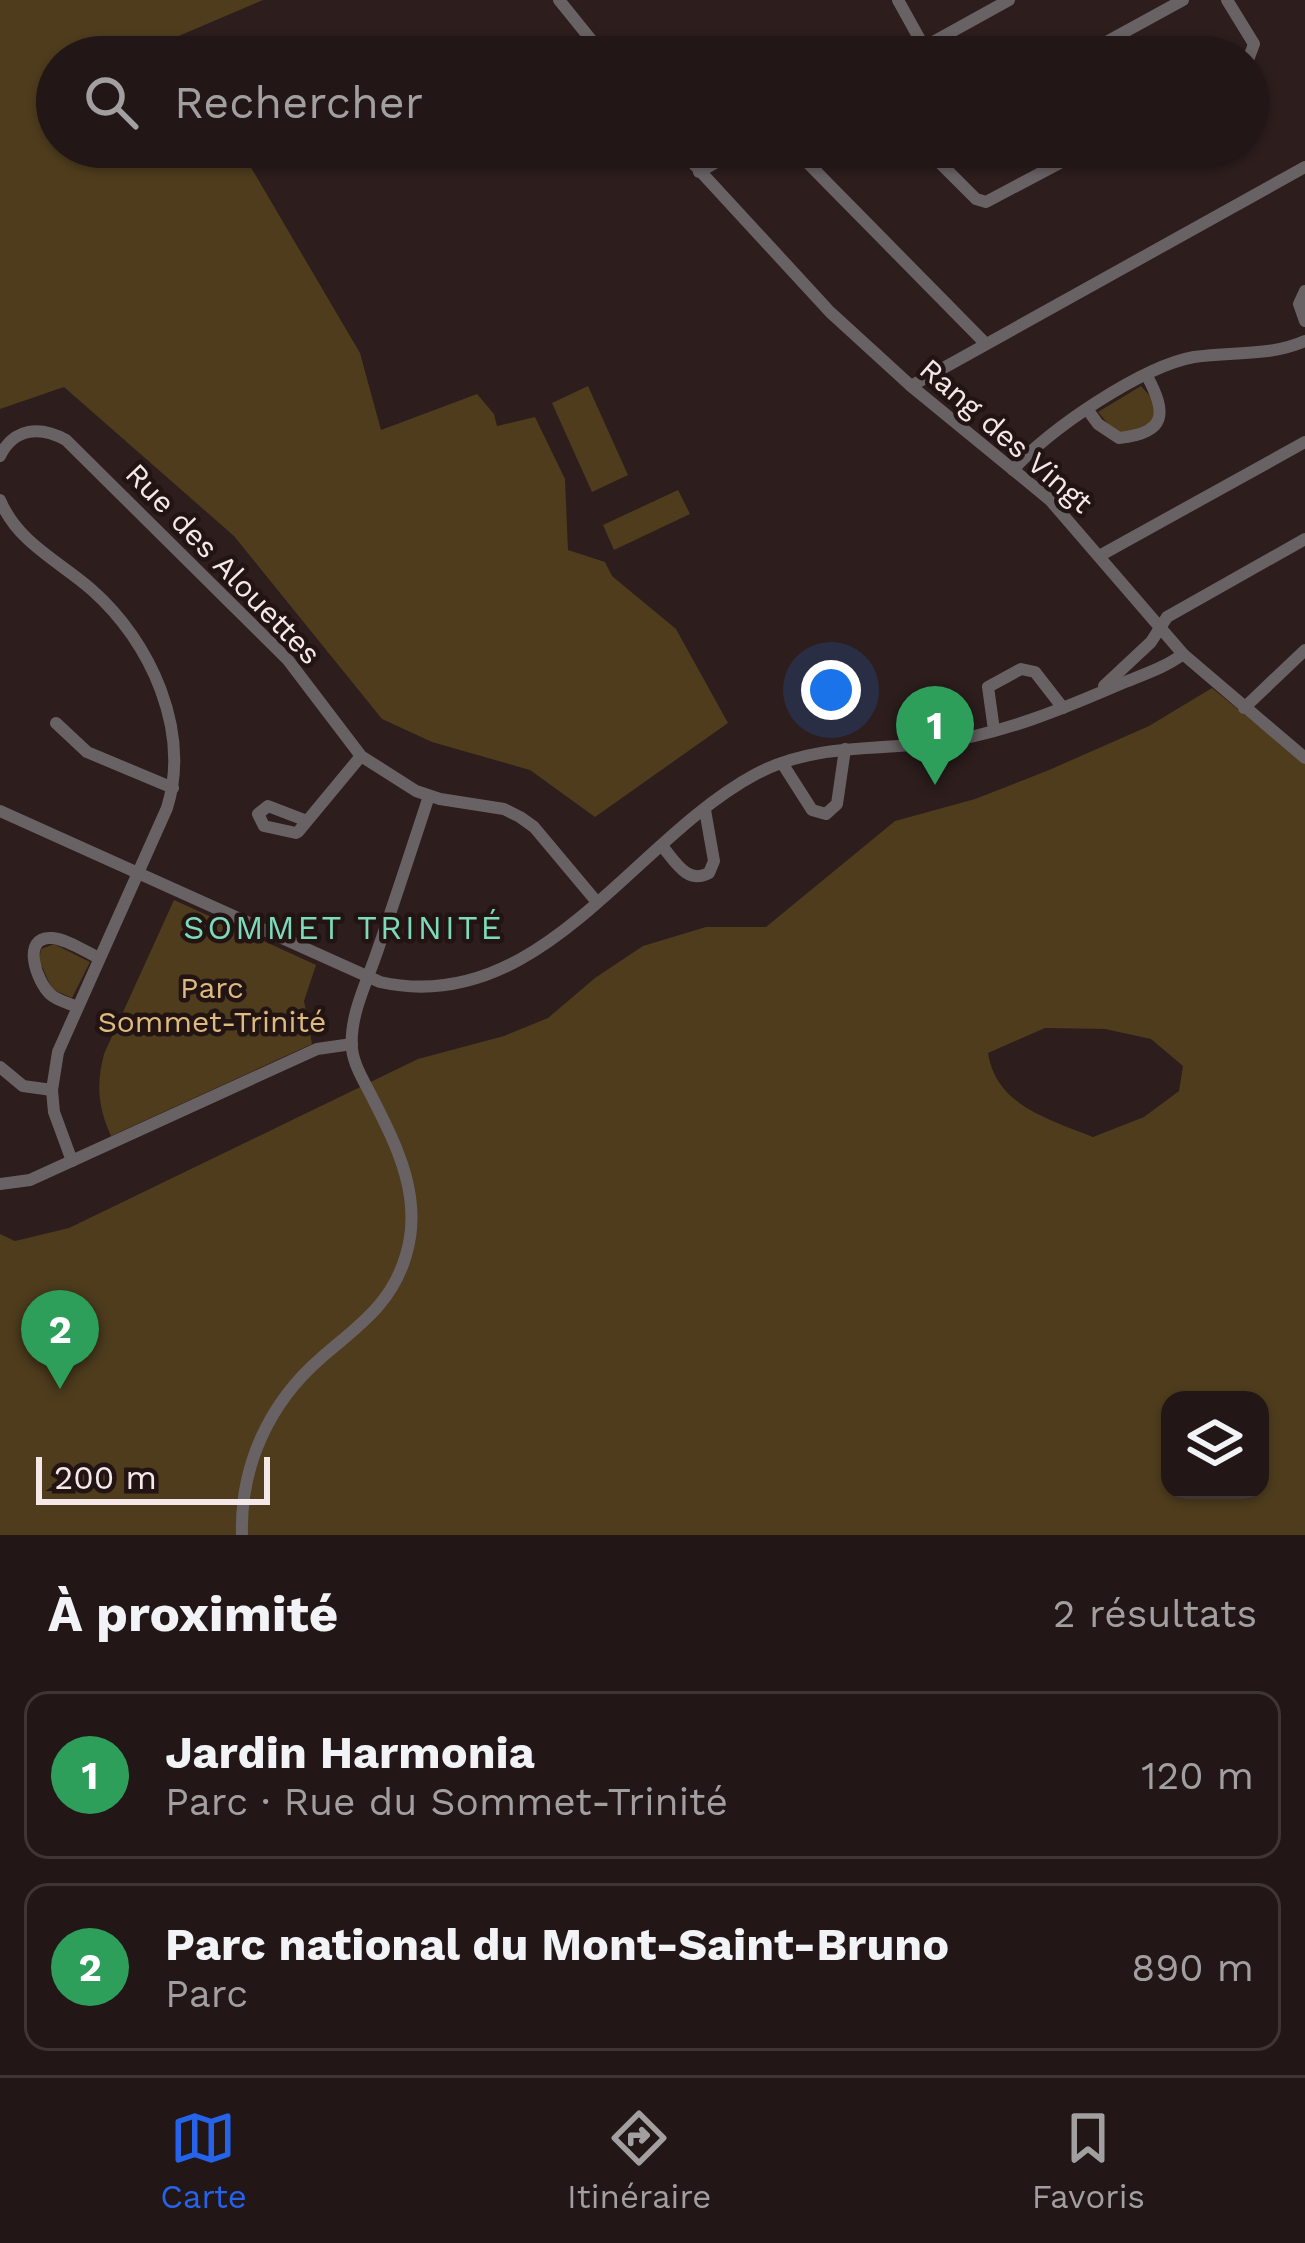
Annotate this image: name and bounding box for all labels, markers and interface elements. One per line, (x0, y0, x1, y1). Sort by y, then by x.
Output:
search box (36, 36, 1269, 168)
icon: search (78, 69, 144, 135)
text: Rechercher (174, 76, 423, 129)
street label: Rang des Vingt (913, 351, 1100, 520)
street label: Rue des Alouettes (119, 456, 328, 671)
your location (801, 660, 861, 720)
pin: 1 (896, 686, 974, 785)
district label: SOMMET TRINITÉ (183, 908, 505, 947)
park label: Parc Sommet-Trinité (98, 970, 326, 1039)
pin: 2 (21, 1290, 99, 1389)
map controls (1161, 1391, 1269, 1499)
button: layers (1161, 1391, 1269, 1499)
scale bar (36, 1451, 270, 1504)
text: 200 m (54, 1458, 157, 1497)
text: À proximité (48, 1584, 338, 1643)
text: 2 résultats (1053, 1591, 1257, 1636)
text: Jardin Harmonia (165, 1726, 535, 1779)
text: 1 (82, 1753, 98, 1798)
text: 120 m (1141, 1753, 1254, 1798)
text: Parc · Rue du Sommet-Trinité (165, 1779, 728, 1824)
text: Parc national du Mont-Saint-Bruno (165, 1918, 949, 1971)
text: 2 (78, 1945, 102, 1990)
text: 890 m (1131, 1945, 1254, 1990)
text: Parc (165, 1971, 248, 2016)
tab: Carte (160, 2105, 247, 2216)
tab: Itinéraire (567, 2105, 711, 2216)
tab: Favoris (1032, 2105, 1145, 2216)

